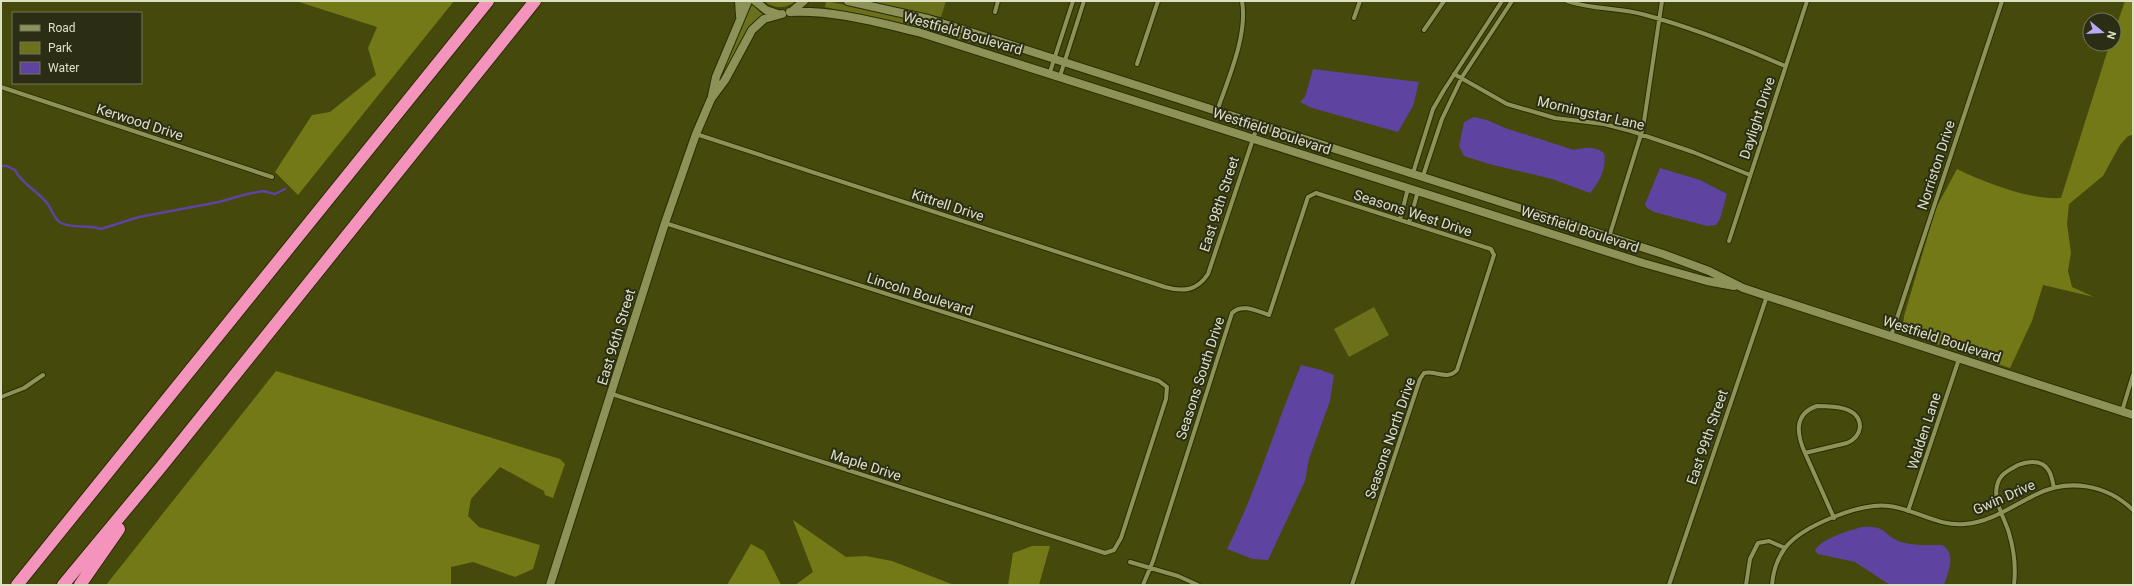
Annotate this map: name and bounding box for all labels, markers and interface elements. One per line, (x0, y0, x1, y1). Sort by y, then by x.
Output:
street label: Westfield Boulevard (901, 8, 1025, 58)
legend (12, 12, 142, 84)
north arrow (2082, 12, 2122, 52)
text: Road (48, 21, 76, 35)
text: N (2104, 29, 2118, 41)
text: Park (48, 41, 73, 55)
text: Water (48, 61, 79, 75)
street label: Daylight Drive (1736, 75, 1778, 161)
street label: Morningstar Lane (1536, 93, 1646, 133)
street label: Kerwood Drive (95, 100, 185, 144)
street label: Westfield Boulevard (1211, 104, 1333, 158)
street label: Norriston Drive (1914, 118, 1958, 212)
street label: East 98th Street (1196, 154, 1242, 254)
street label: Kittrell Drive (910, 186, 986, 224)
street label: Seasons West Drive (1352, 186, 1474, 240)
street label: Westfield Boulevard (1519, 202, 1641, 256)
street label: Lincoln Boulevard (865, 269, 975, 319)
street label: East 96th Street (594, 287, 638, 387)
street label: Westfield Boulevard (1881, 312, 2003, 366)
street label: Seasons South Drive (1173, 315, 1227, 441)
street label: Seasons North Drive (1362, 375, 1418, 501)
street label: East 99th Street (1683, 387, 1731, 487)
street label: Walden Lane (1904, 390, 1944, 472)
street label: Maple Drive (829, 446, 903, 484)
street label: Gwin Drive (1971, 476, 2037, 518)

